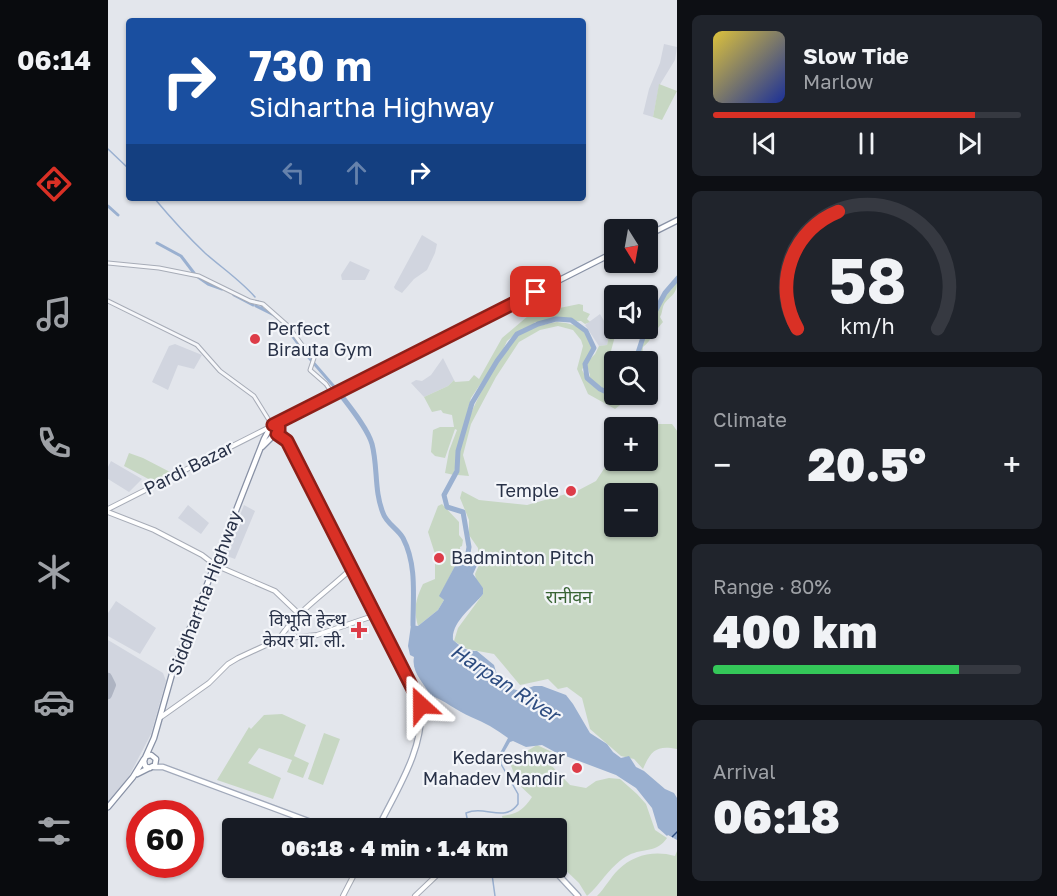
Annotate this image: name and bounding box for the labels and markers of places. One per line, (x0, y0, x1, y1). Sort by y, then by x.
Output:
pin (510, 266, 561, 317)
place label: Perfect Birauta Gym (267, 317, 372, 360)
marker: Perfect Birauta Gym (248, 332, 262, 346)
place label: Temple (496, 479, 559, 501)
marker: Temple (564, 484, 578, 498)
place label: Badminton Pitch (451, 546, 594, 568)
marker: Badminton Pitch (432, 551, 446, 565)
place label: विभूति हेल्थ केयर प्रा. ली. (263, 608, 346, 651)
marker: विभूति हेल्थ केयर प्रा. ली. (350, 621, 368, 639)
place label: Kedareshwar Mahadev Mandir (423, 746, 565, 789)
marker: Kedareshwar Mahadev Mandir (570, 761, 584, 775)

